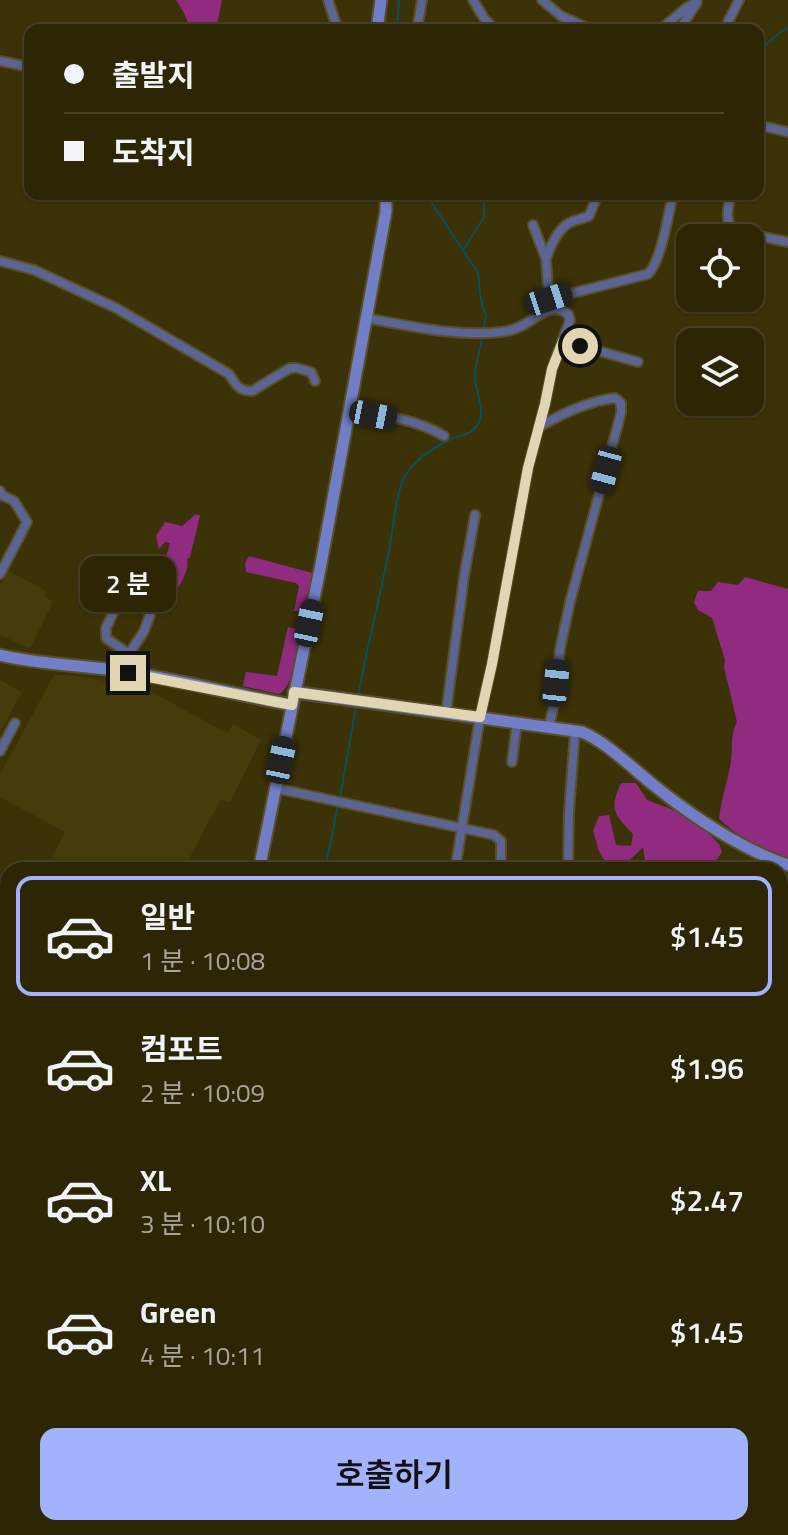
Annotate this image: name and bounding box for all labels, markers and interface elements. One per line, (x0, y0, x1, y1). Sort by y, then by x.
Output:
text: 출발지 (112, 52, 195, 98)
text: 도착지 (112, 129, 195, 175)
map controls (676, 224, 764, 416)
button: locate (676, 224, 764, 312)
car (522, 280, 576, 318)
route start (562, 328, 598, 364)
button: layers (676, 328, 764, 416)
car (347, 399, 399, 431)
car (588, 444, 624, 496)
callout: 2 분 (80, 557, 176, 613)
text: 2 분 (106, 564, 150, 603)
car (292, 597, 326, 649)
route end (110, 655, 146, 691)
car (542, 658, 570, 708)
car (264, 734, 298, 786)
text: 일반 (140, 894, 195, 940)
icon: car (44, 900, 116, 972)
text: $1.45 (670, 913, 744, 959)
text: 1 분 · 10:08 (140, 941, 265, 980)
text: 컴포트 (140, 1026, 223, 1072)
icon: car (44, 1032, 116, 1104)
text: $1.96 (670, 1045, 744, 1091)
text: 2 분 · 10:09 (140, 1073, 265, 1112)
text: XL (140, 1157, 171, 1203)
icon: car (44, 1164, 116, 1236)
text: $2.47 (670, 1177, 744, 1223)
text: 3 분 · 10:10 (140, 1204, 265, 1243)
text: Green (140, 1289, 217, 1335)
icon: car (44, 1296, 116, 1368)
text: $1.45 (670, 1309, 744, 1355)
text: 4 분 · 10:11 (140, 1336, 265, 1375)
button: 호출하기 (40, 1428, 748, 1520)

